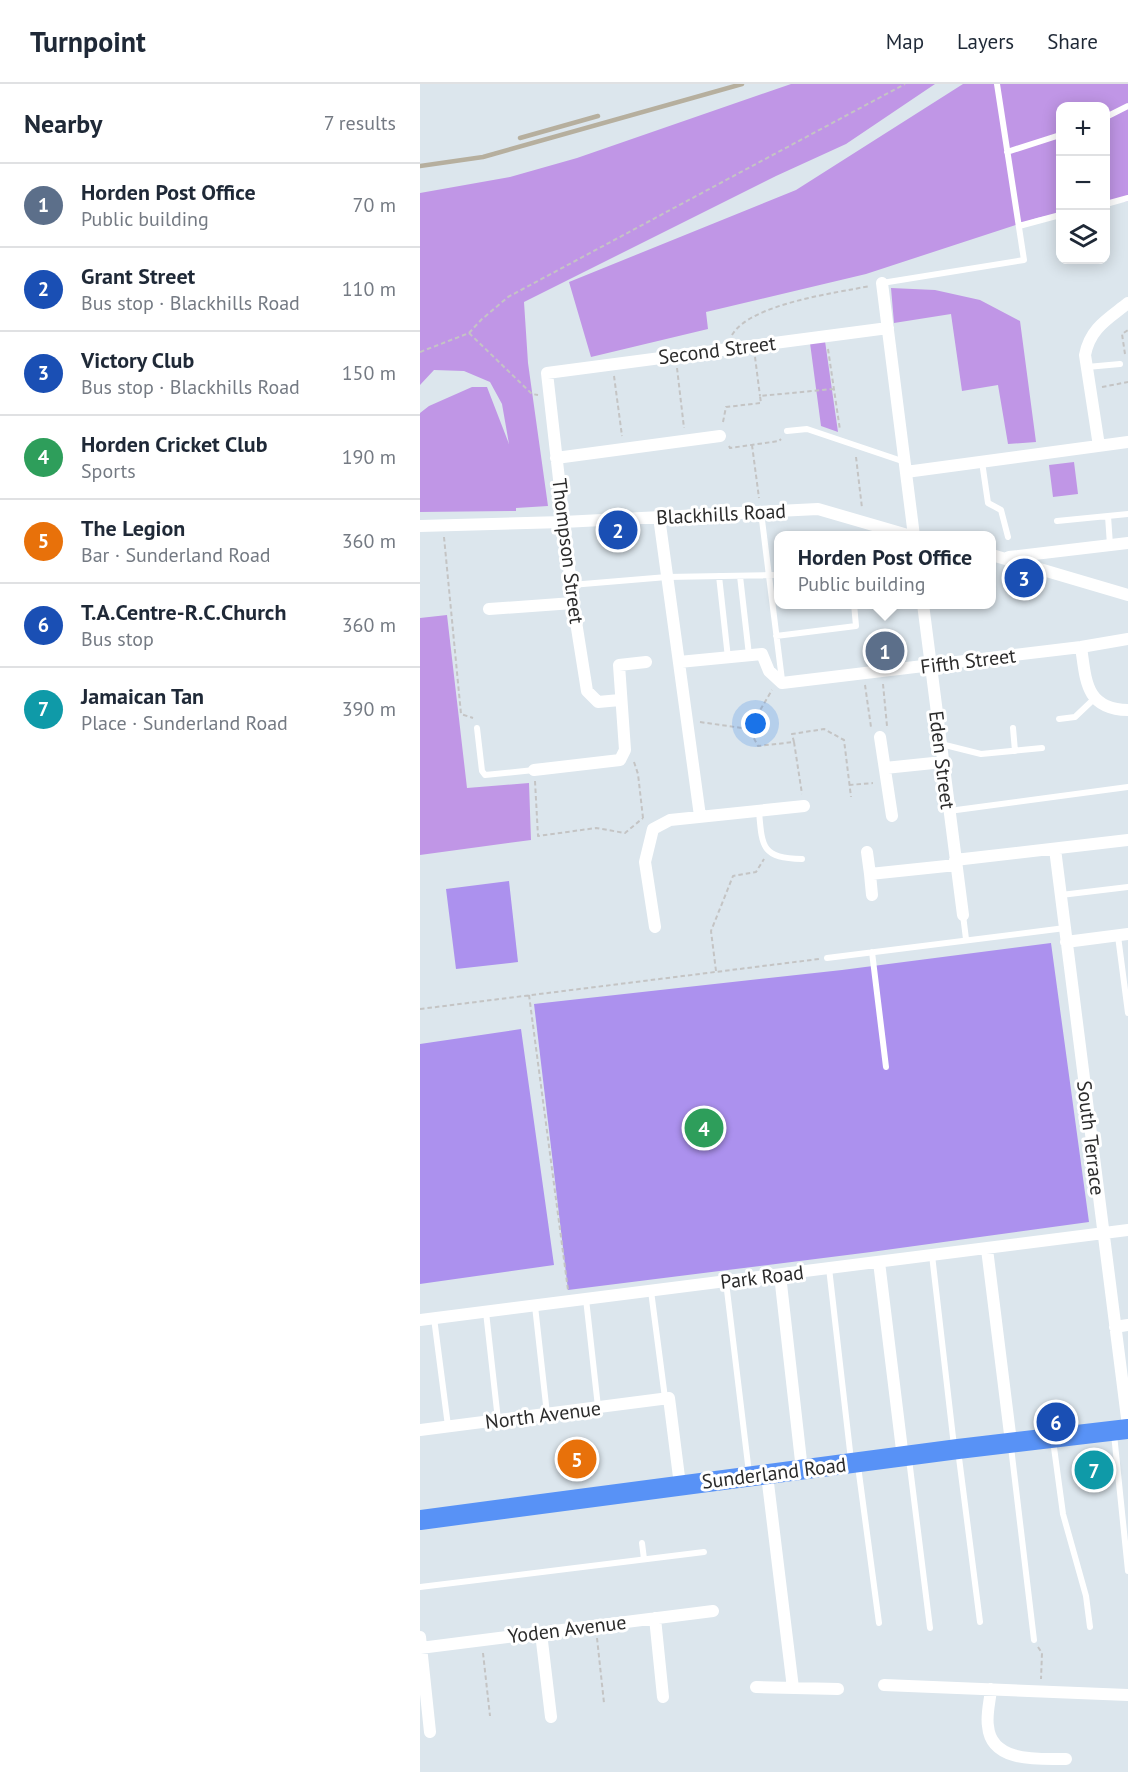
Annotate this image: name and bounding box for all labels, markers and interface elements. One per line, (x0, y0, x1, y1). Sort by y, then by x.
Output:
text: Turnpoint (30, 23, 146, 60)
text: Map (886, 28, 924, 55)
text: Layers (957, 28, 1014, 55)
text: Share (1047, 28, 1098, 55)
map controls (1056, 102, 1110, 264)
button: + (1056, 102, 1110, 156)
text: Nearby (24, 107, 102, 140)
text: 7 results (324, 110, 396, 136)
button: − (1056, 156, 1110, 210)
text: Horden Post Office (81, 178, 256, 206)
text: 1 (38, 192, 49, 218)
text: 70 m (353, 192, 396, 218)
text: Public building (81, 206, 209, 232)
button: layers (1056, 210, 1110, 264)
text: Grant Street (81, 262, 195, 290)
text: 2 (38, 276, 49, 302)
text: 110 m (342, 276, 396, 302)
text: Bus stop · Blackhills Road (81, 290, 300, 316)
street label: Second Street (657, 330, 777, 370)
text: Victory Club (81, 346, 194, 374)
text: 3 (38, 360, 49, 386)
text: 150 m (342, 360, 396, 386)
text: Bus stop · Blackhills Road (81, 374, 300, 400)
text: Horden Cricket Club (81, 430, 267, 458)
text: 4 (38, 444, 49, 470)
text: 190 m (342, 444, 396, 470)
text: Sports (81, 458, 136, 484)
street label: Thompson Street (546, 477, 590, 625)
street label: Blackhills Road (655, 498, 787, 530)
pin: 2 (598, 508, 638, 552)
text: The Legion (81, 514, 185, 542)
text: 5 (38, 528, 49, 554)
text: 360 m (342, 528, 396, 554)
popup (774, 531, 996, 609)
text: Bar · Sunderland Road (81, 542, 271, 568)
text: Horden Post Office (798, 543, 972, 571)
pin: 3 (1004, 556, 1044, 600)
text: Public building (798, 571, 925, 597)
text: T.A.Centre-R.C.Church (81, 598, 286, 626)
text: 6 (38, 612, 49, 638)
text: 360 m (342, 612, 396, 638)
text: Bus stop (81, 626, 154, 652)
pin: 1 (866, 628, 904, 674)
street label: Fifth Street (919, 642, 1017, 680)
text: Jamaican Tan (81, 682, 204, 710)
text: 7 (38, 696, 49, 722)
text: 390 m (342, 696, 396, 722)
your location (741, 709, 770, 738)
street label: Eden Street (923, 709, 961, 811)
text: Place · Sunderland Road (81, 710, 288, 736)
street label: South Terrace (1071, 1079, 1111, 1197)
pin: 4 (684, 1106, 724, 1150)
street label: Park Road (719, 1259, 805, 1295)
street label: North Avenue (484, 1395, 602, 1435)
pin: 6 (1036, 1400, 1076, 1444)
pin: 5 (558, 1436, 596, 1482)
pin: 7 (1074, 1448, 1114, 1492)
street label: Sunderland Road (700, 1451, 848, 1495)
street label: Yoden Avenue (506, 1609, 628, 1649)

